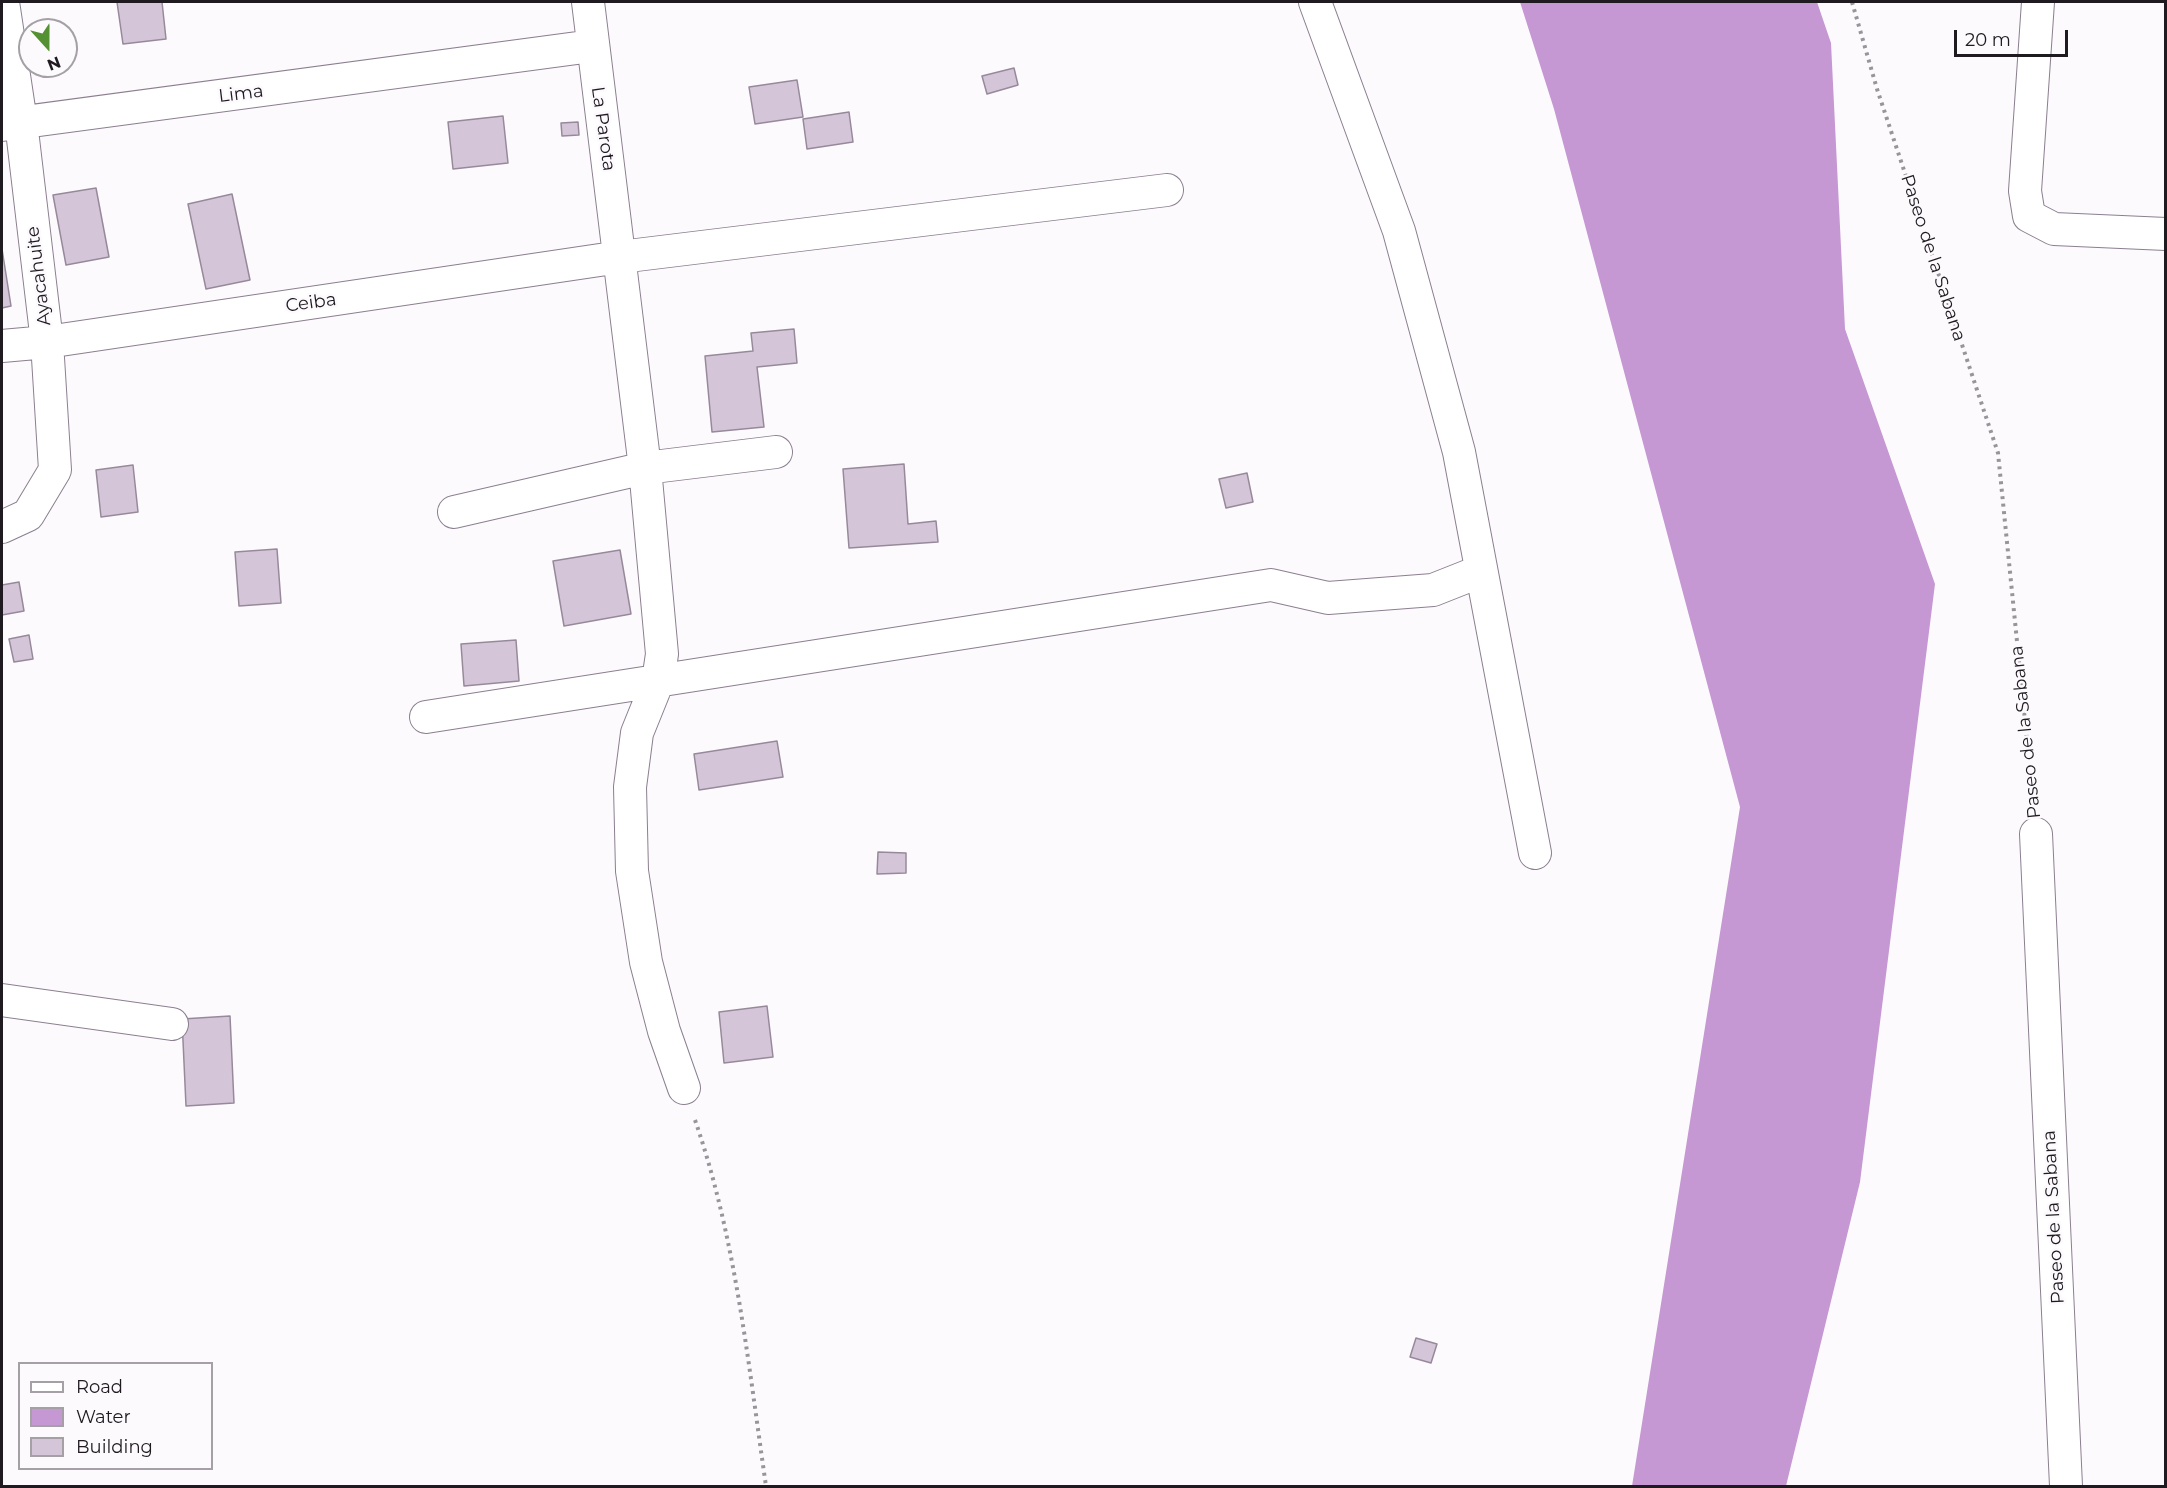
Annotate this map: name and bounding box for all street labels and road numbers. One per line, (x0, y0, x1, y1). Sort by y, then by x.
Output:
street label: Lima (217, 81, 265, 107)
street label: La Parota (586, 85, 620, 173)
street label: Paseo de la Sabana (1896, 172, 1970, 344)
street label: Ayacahuite (22, 225, 56, 327)
street label: Ceiba (284, 289, 338, 317)
street label: Paseo de la Sabana (2006, 644, 2046, 820)
street label: Paseo de la Sabana (2039, 1129, 2069, 1305)

